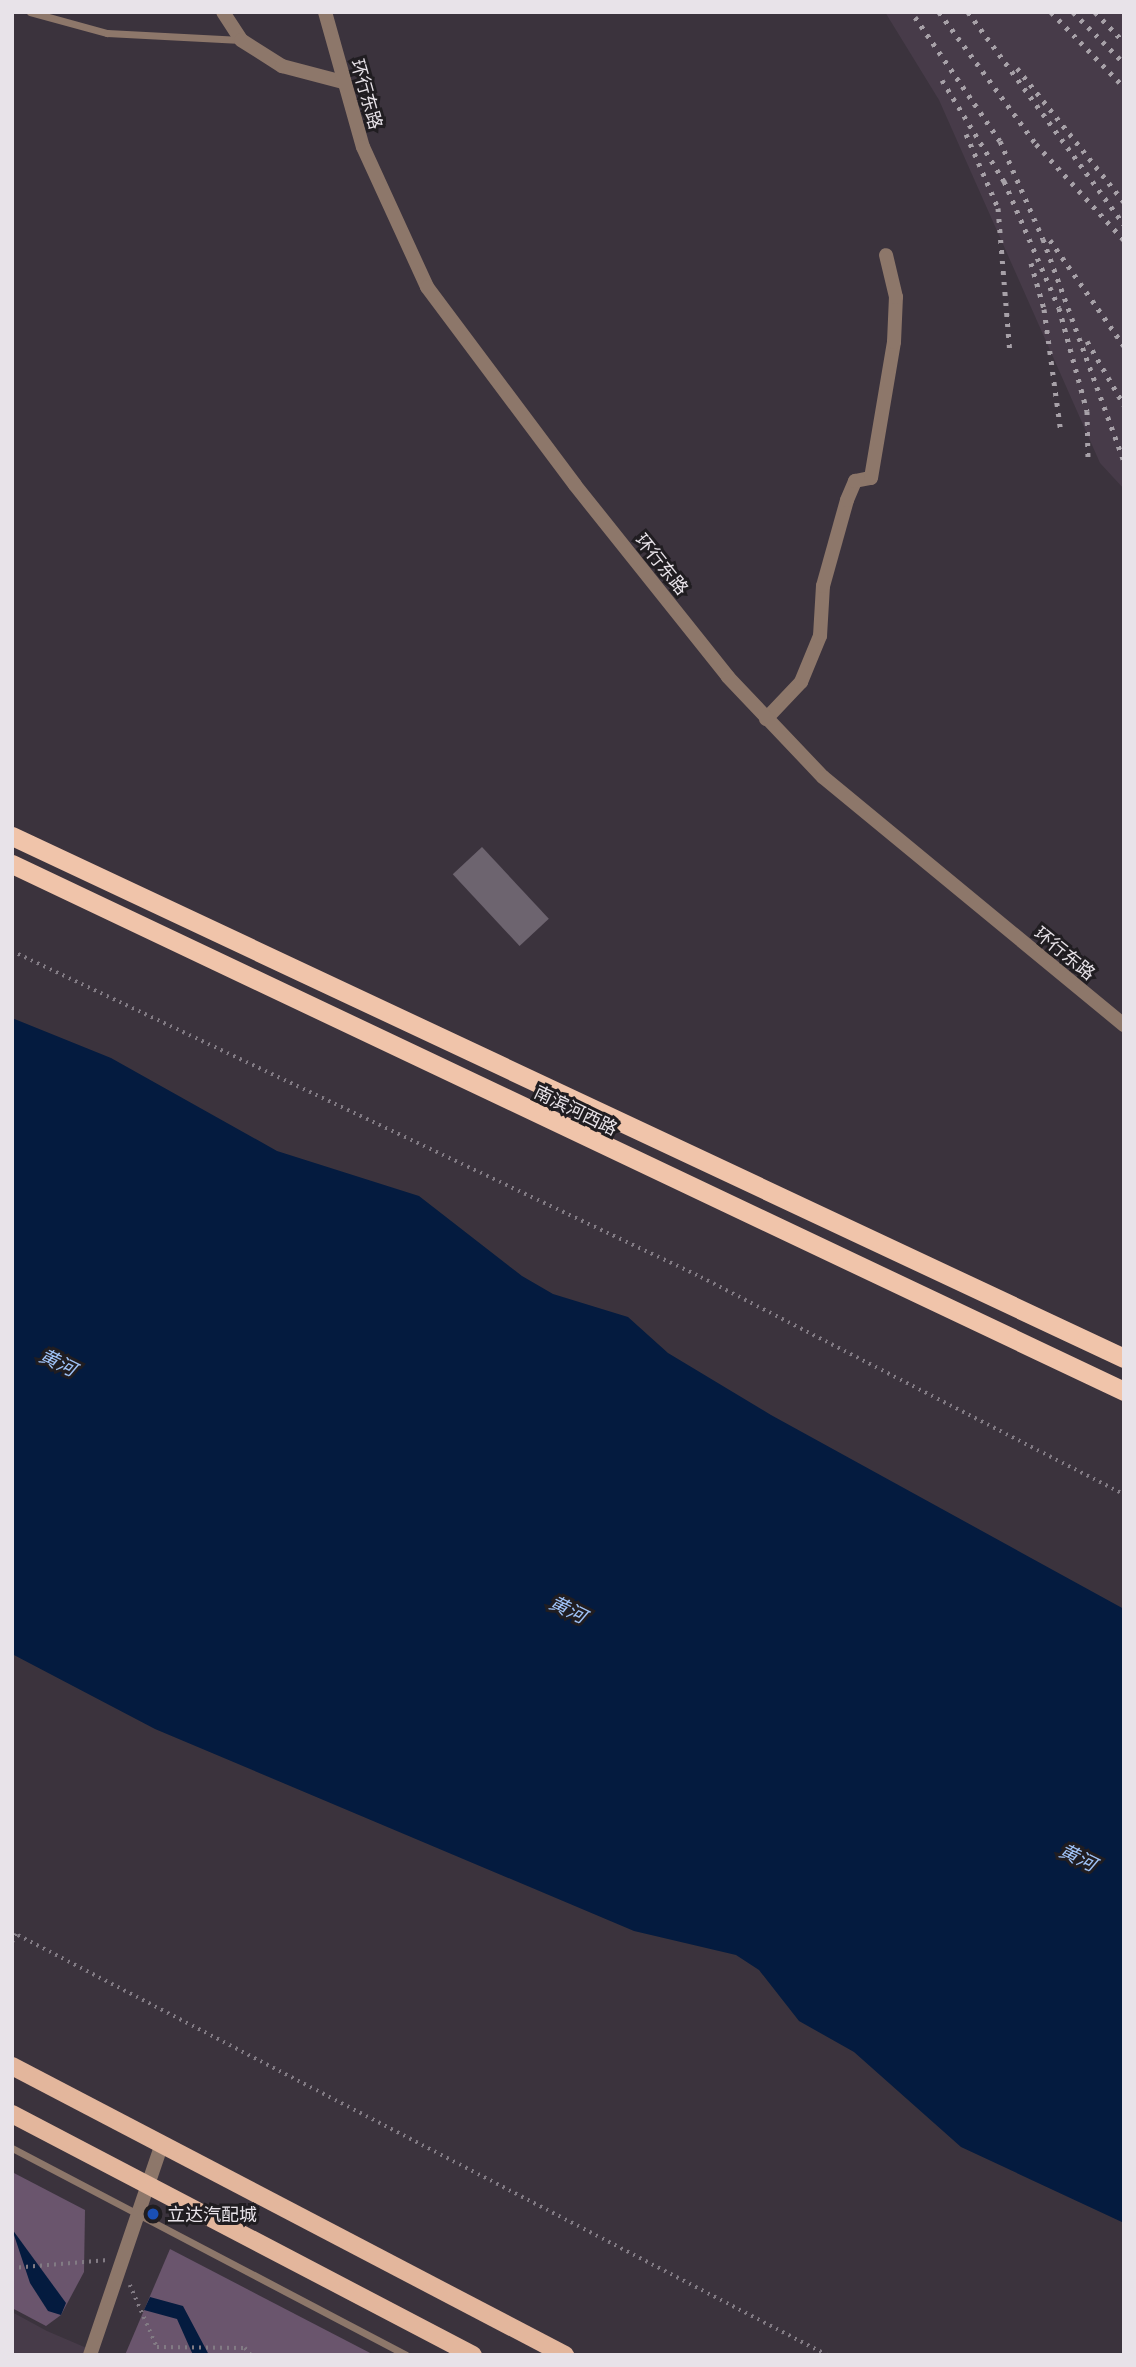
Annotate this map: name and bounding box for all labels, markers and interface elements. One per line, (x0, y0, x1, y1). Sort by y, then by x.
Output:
street label: 环行东路 (347, 56, 387, 132)
street label: 环行东路 (631, 529, 693, 599)
street label: 环行东路 (1030, 922, 1100, 984)
street label: 南滨河西路 (531, 1081, 621, 1139)
water label: 黄河 (36, 1343, 80, 1381)
water label: 黄河 (546, 1590, 590, 1628)
water label: 黄河 (1056, 1838, 1100, 1876)
place label: 立达汽配城 (167, 2203, 257, 2225)
marker: 立达汽配城 (145, 2206, 161, 2222)

